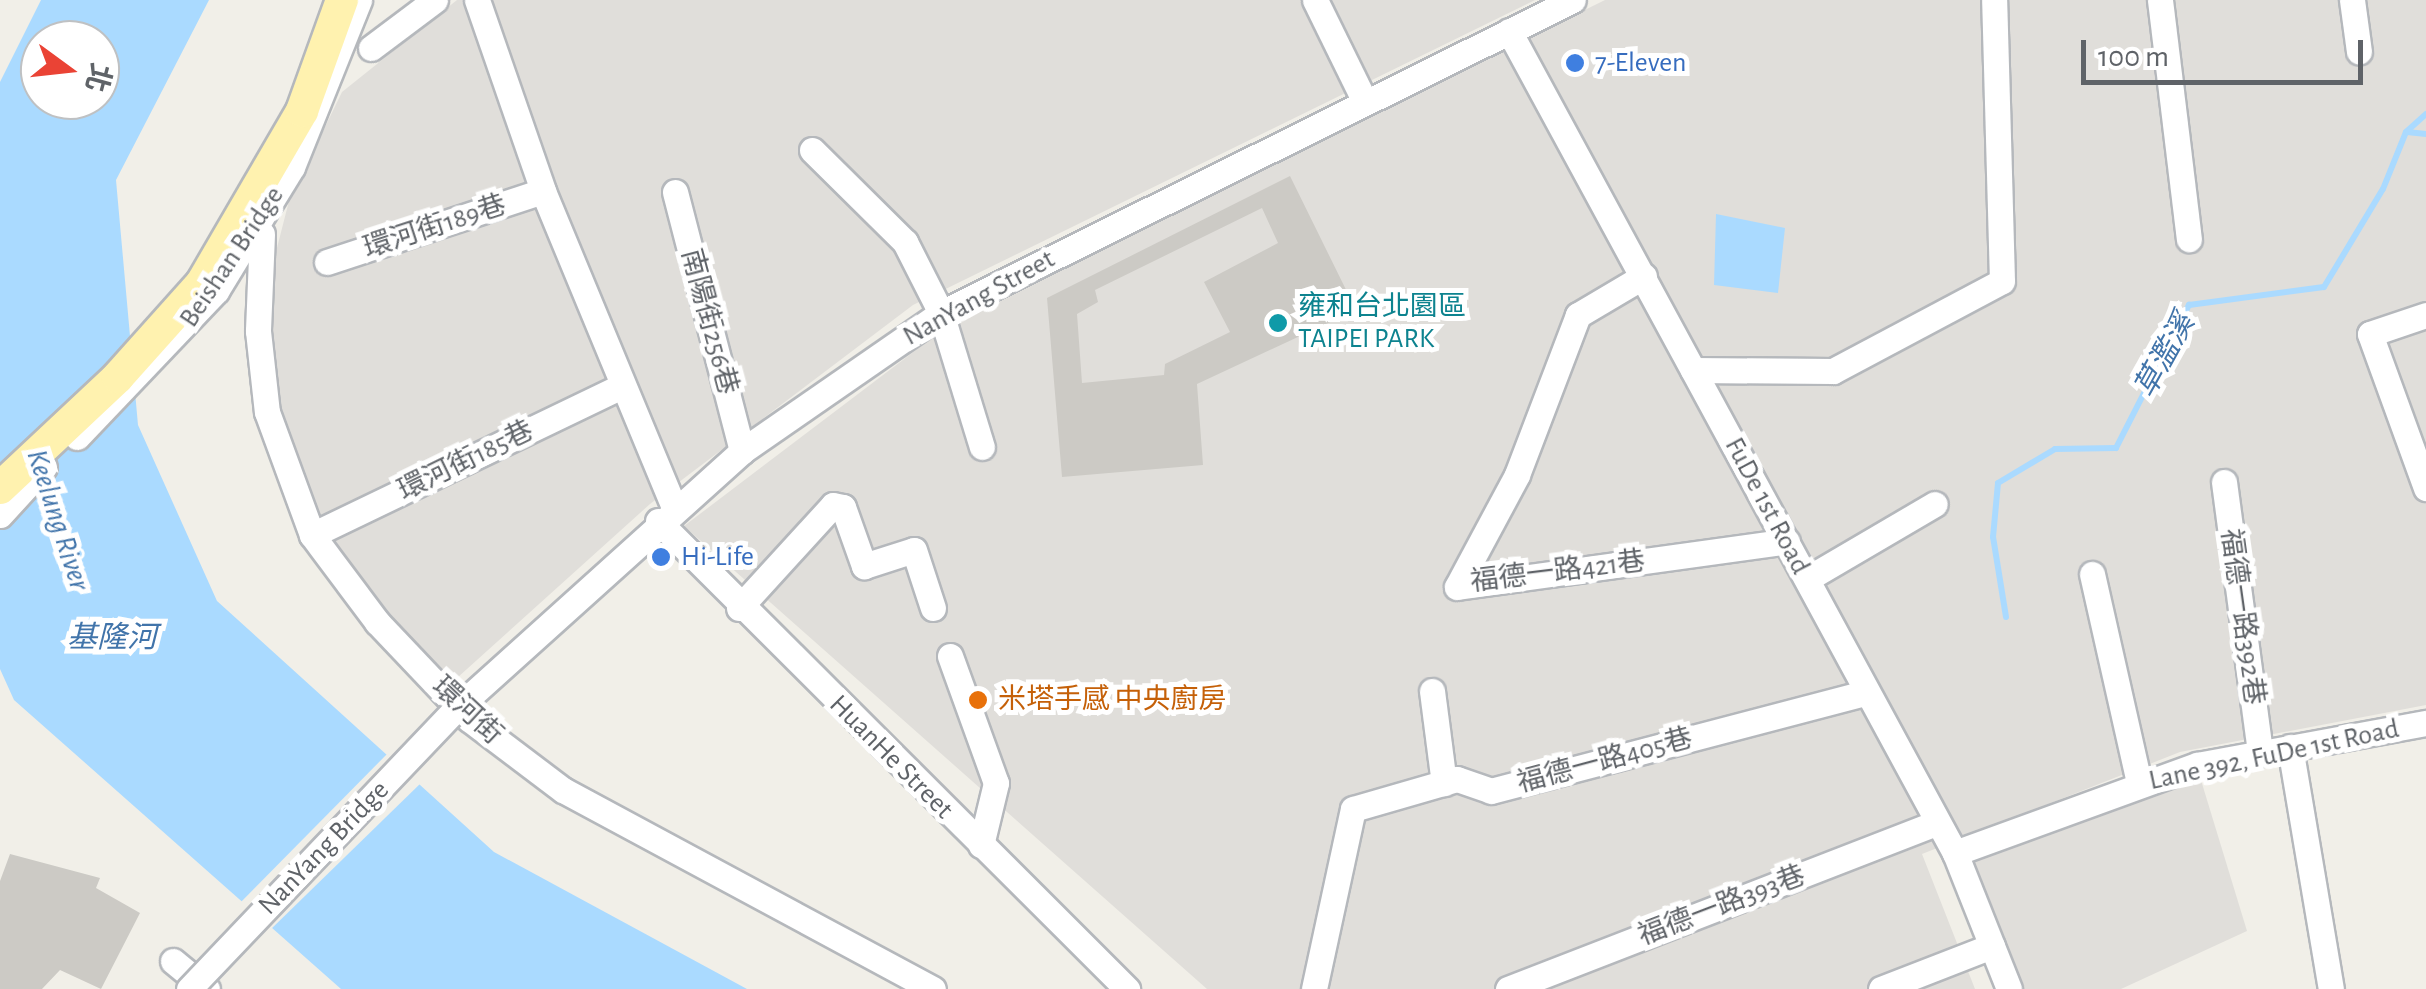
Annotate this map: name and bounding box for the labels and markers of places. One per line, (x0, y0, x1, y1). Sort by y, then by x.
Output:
place label: 7-Eleven (1595, 46, 1687, 80)
marker: 7-Eleven (1564, 52, 1586, 74)
place label: 雍和台北園區 TAIPEI PARK (1298, 290, 1466, 356)
marker: 雍和台北園區 TAIPEI PARK (1267, 312, 1289, 334)
place label: Hi-Life (681, 540, 754, 574)
marker: Hi-Life (650, 546, 672, 568)
place label: 米塔手感 中央廚房 (998, 683, 1227, 717)
marker: 米塔手感 中央廚房 (967, 689, 989, 711)

